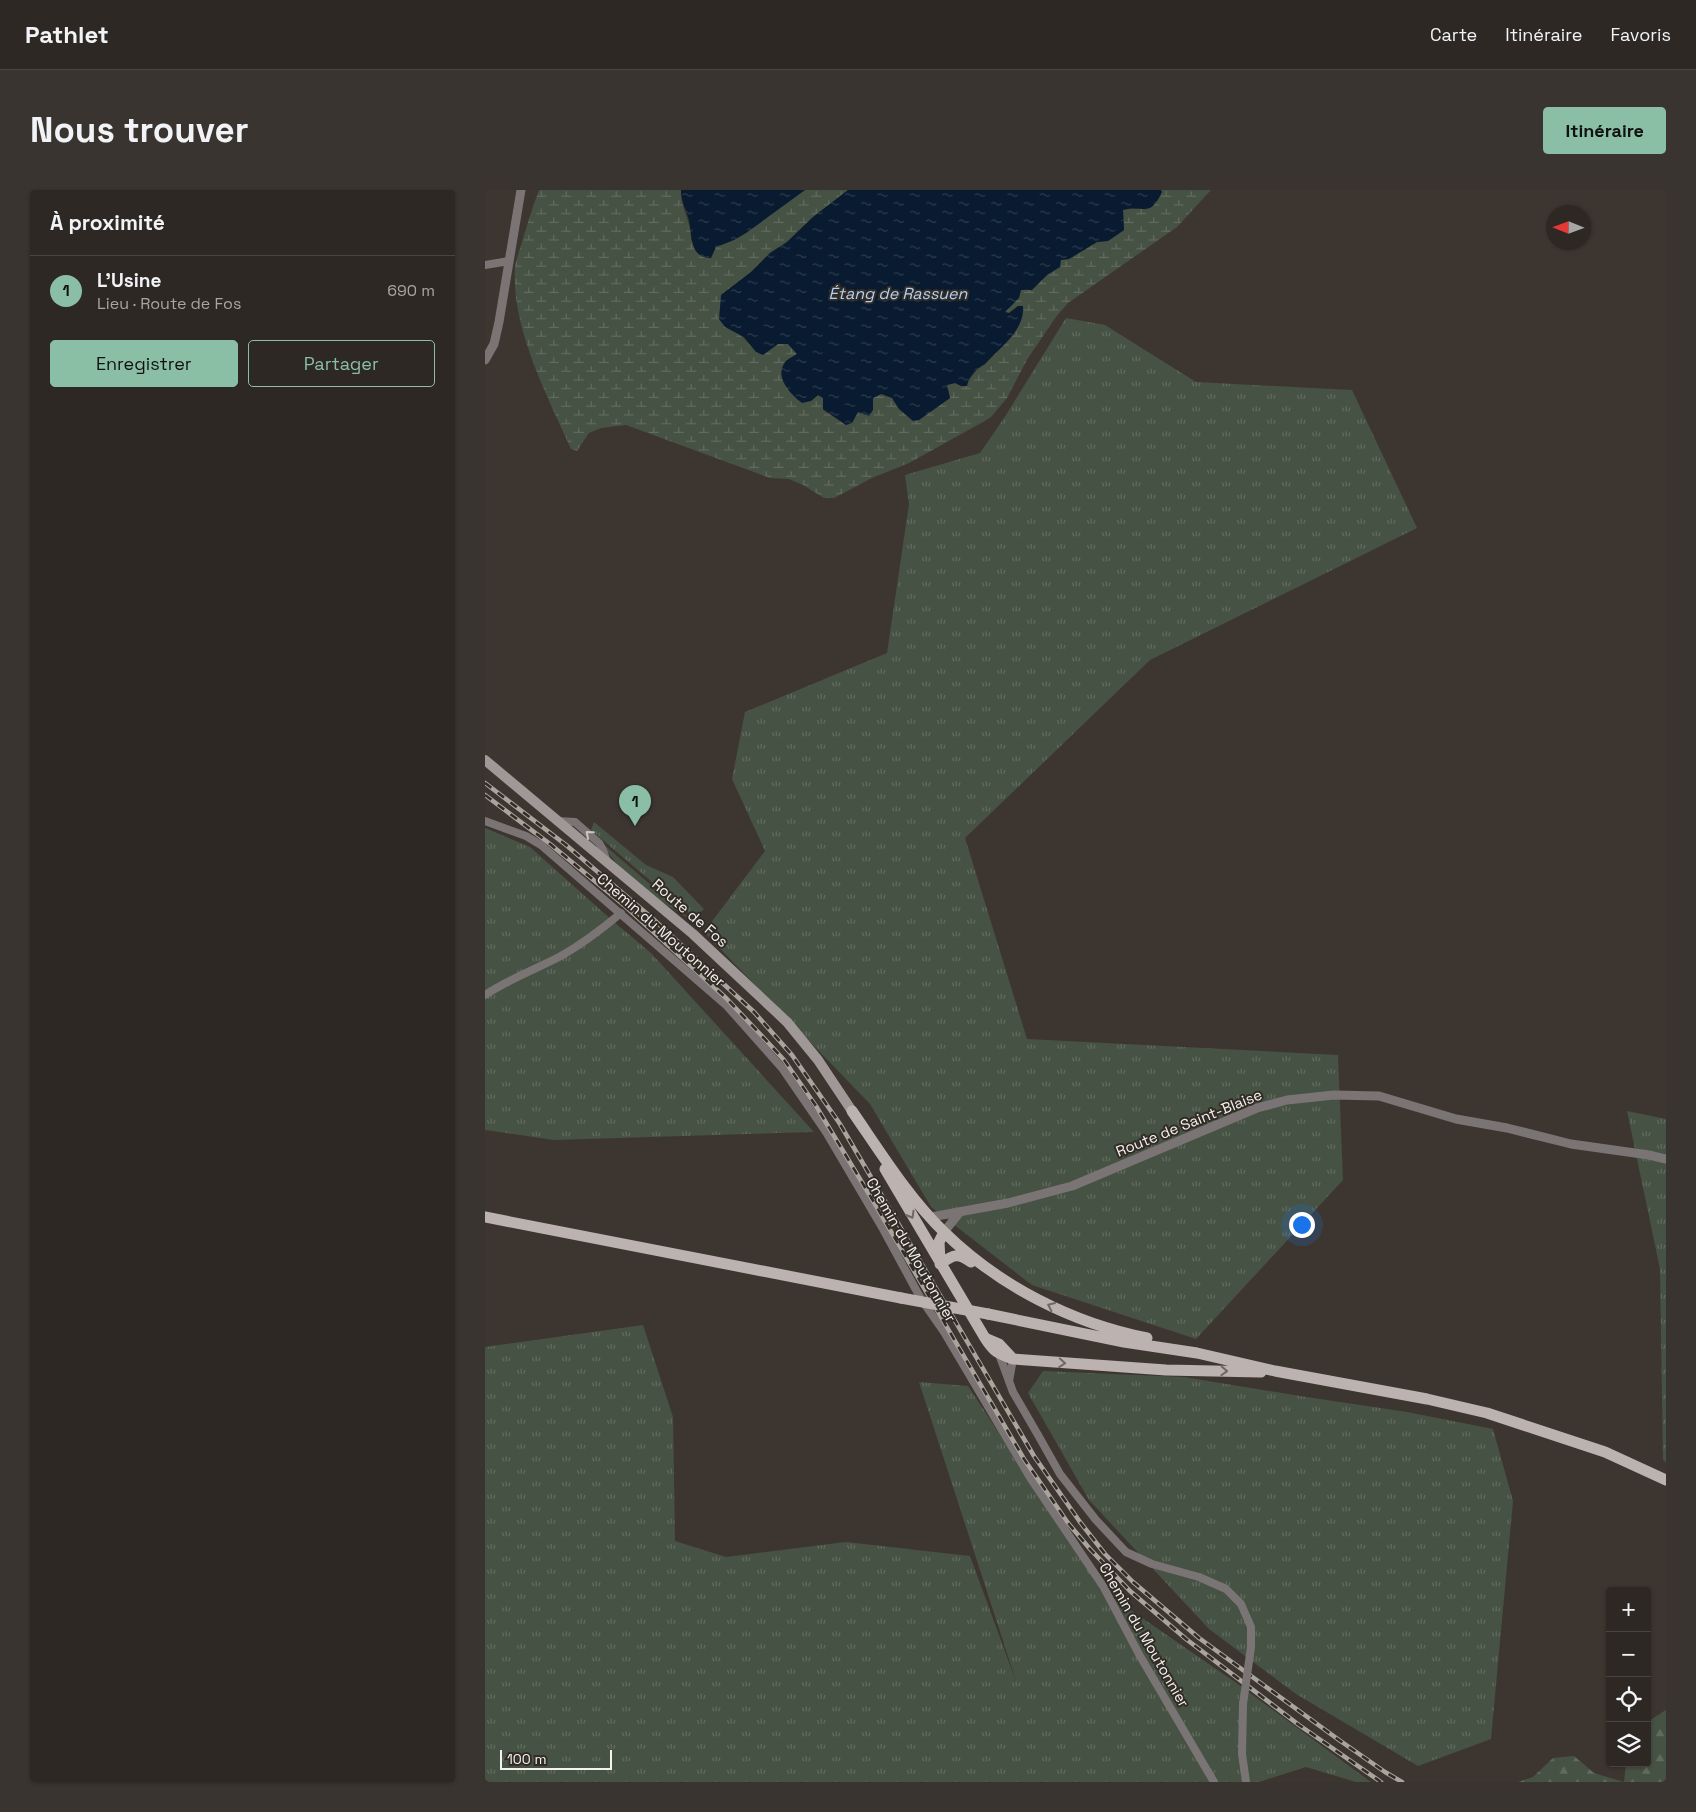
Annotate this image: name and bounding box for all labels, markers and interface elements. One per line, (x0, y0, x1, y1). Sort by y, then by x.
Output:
text: Pathlet (25, 19, 109, 50)
text: Carte (1430, 23, 1477, 46)
text: Itinéraire (1505, 23, 1582, 46)
text: Favoris (1610, 23, 1671, 46)
button: Itinéraire (1543, 107, 1666, 154)
text: Nous trouver (30, 108, 249, 152)
north arrow (1546, 205, 1591, 250)
text: À proximité (50, 209, 165, 236)
text: L'Usine (97, 268, 161, 293)
text: 1 (62, 280, 70, 301)
text: 690 m (387, 280, 435, 301)
water label: Étang de Rassuen (829, 283, 969, 304)
text: Lieu · Route de Fos (97, 293, 241, 314)
button: Enregistrer (50, 340, 238, 387)
button: Partager (248, 340, 435, 387)
pin: 1 (619, 785, 651, 826)
one-way arrow (585, 831, 594, 840)
street label: Chemin du Moutonnier (593, 869, 730, 991)
street label: Route de Fos (648, 874, 732, 951)
street label: Route de Saint-Blaise (1113, 1084, 1265, 1161)
street label: Chemin du Moutonnier (862, 1174, 961, 1326)
one-way arrow (904, 1209, 914, 1218)
your location (1289, 1212, 1315, 1238)
one-way arrow (1047, 1301, 1056, 1312)
one-way arrow (1058, 1357, 1066, 1368)
one-way arrow (1220, 1366, 1228, 1376)
street label: Chemin du Moutonnier (1095, 1559, 1194, 1711)
map controls (1606, 1587, 1651, 1767)
button: + (1606, 1587, 1651, 1632)
button: − (1606, 1632, 1651, 1677)
button: locate (1606, 1677, 1651, 1722)
button: layers (1606, 1722, 1651, 1767)
scale bar (500, 1747, 613, 1770)
text: 100 m (507, 1750, 546, 1768)

